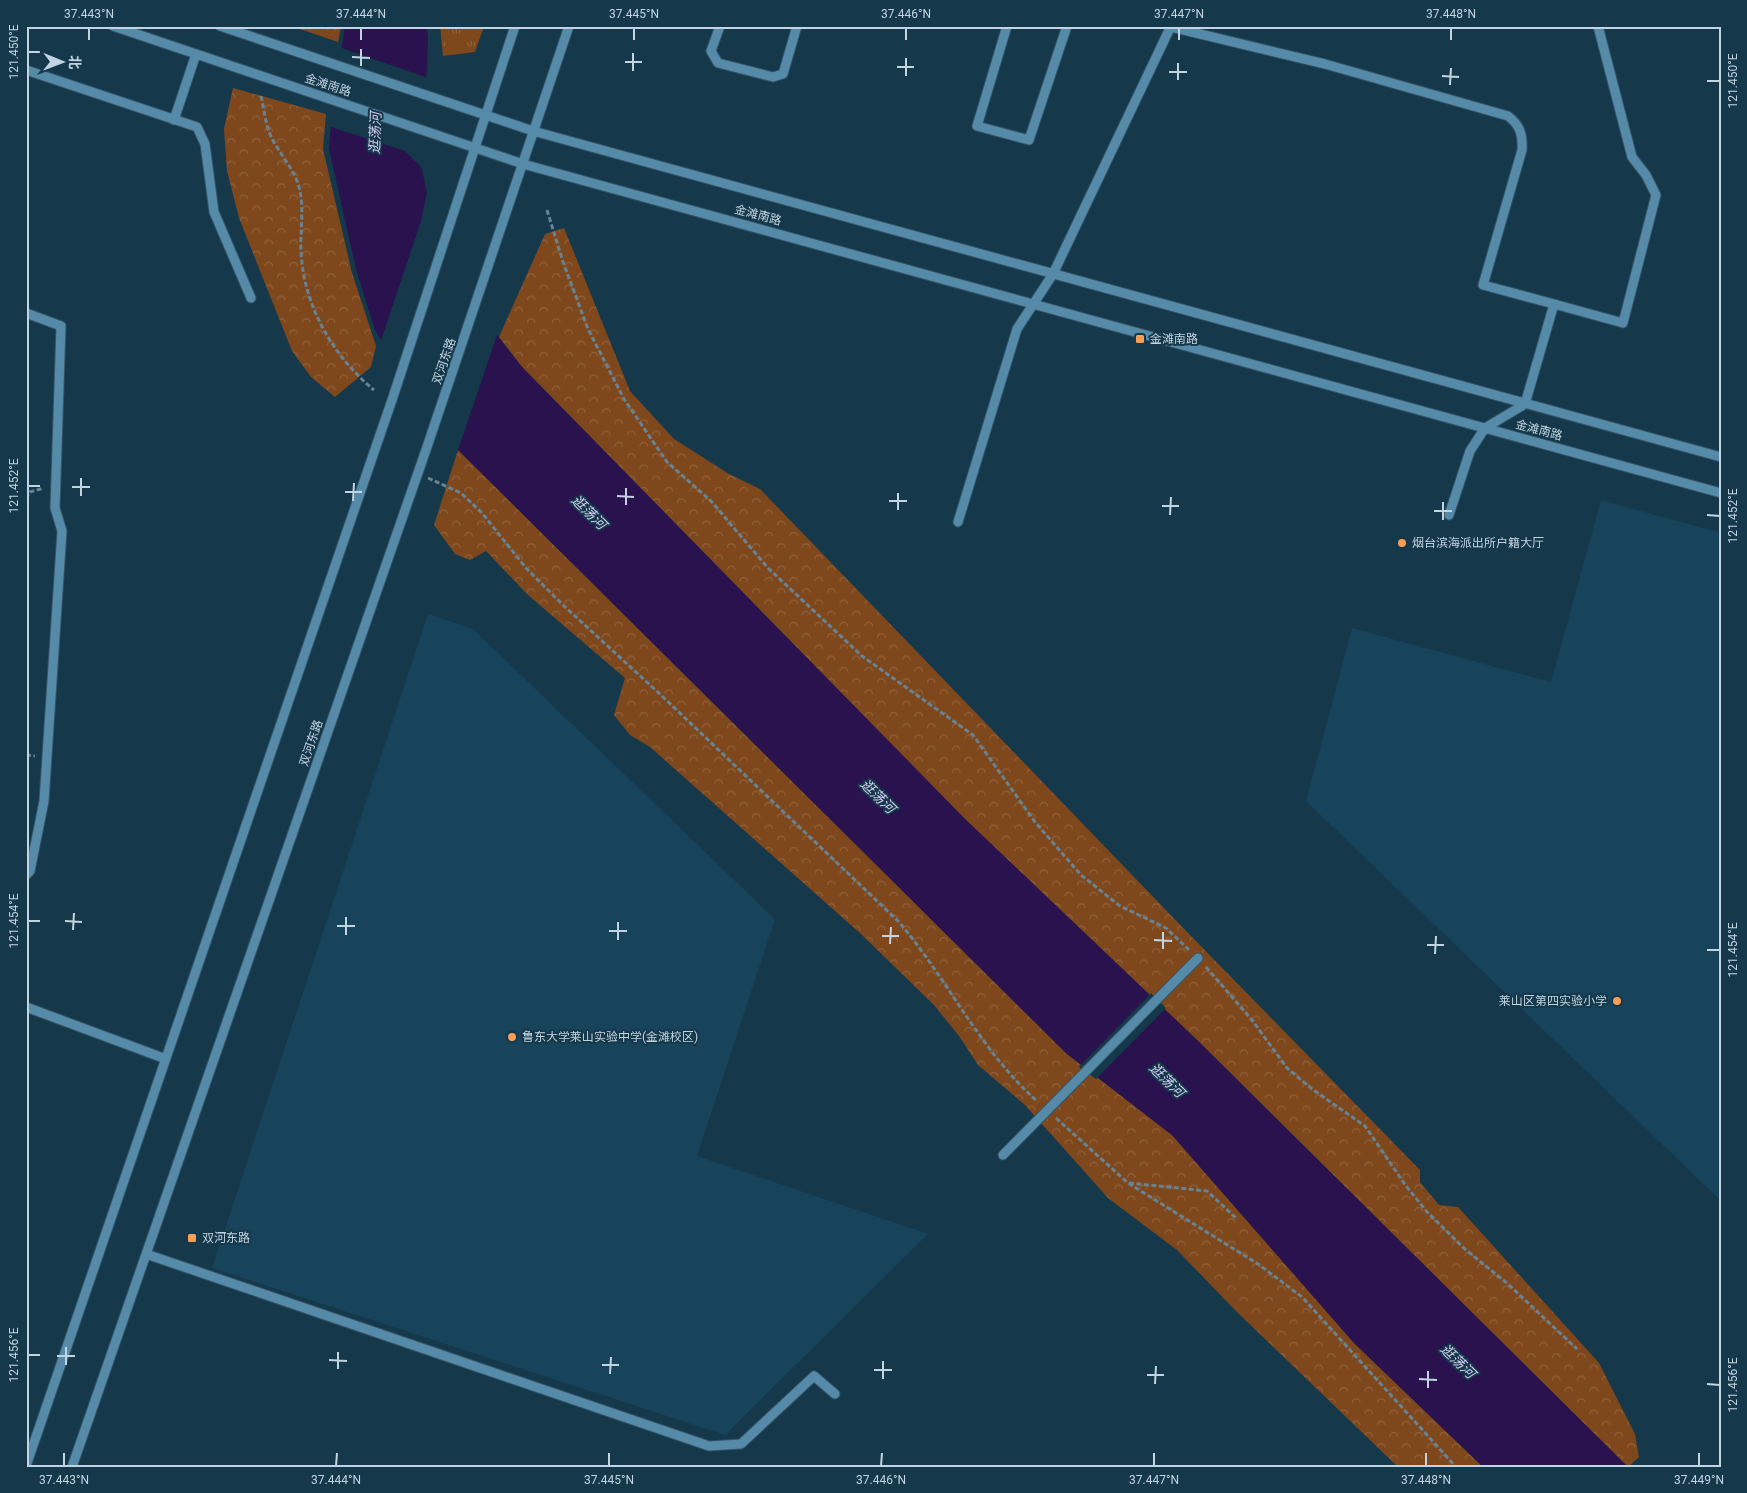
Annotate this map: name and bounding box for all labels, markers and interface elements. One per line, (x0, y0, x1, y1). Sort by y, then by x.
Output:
text: 37.443°N (64, 7, 114, 21)
text: 37.444°N (336, 7, 386, 21)
text: 37.445°N (609, 7, 659, 21)
text: 37.446°N (881, 7, 931, 21)
text: 37.447°N (1154, 7, 1204, 21)
text: 37.448°N (1426, 7, 1476, 21)
text: 121.450°E (7, 24, 21, 79)
north arrow (38, 38, 88, 88)
text: 121.450°E (1726, 53, 1740, 108)
text: 北 (67, 55, 83, 69)
street label: 金滩南路 (303, 71, 353, 99)
water label: 逛荡河 (366, 109, 384, 154)
street label: 金滩南路 (733, 202, 783, 228)
place label: 金滩南路 (1150, 332, 1198, 346)
marker: 金滩南路 (1134, 333, 1146, 345)
street label: 双河东路 (430, 336, 458, 386)
street label: 金滩南路 (1514, 417, 1564, 443)
text: 121.452°E (7, 458, 21, 513)
text: 121.452°E (1726, 488, 1740, 543)
water label: 逛荡河 (568, 492, 612, 534)
place label: 烟台滨海派出所户籍大厅 (1412, 536, 1544, 550)
marker: 烟台滨海派出所户籍大厅 (1396, 537, 1408, 549)
street label: 双河东路 (297, 718, 325, 768)
water label: 逛荡河 (857, 776, 901, 818)
text: 121.454°E (7, 893, 21, 948)
text: 121.454°E (1726, 922, 1740, 977)
place label: 莱山区第四实验小学 (1499, 994, 1607, 1008)
marker: 莱山区第四实验小学 (1611, 995, 1623, 1007)
place label: 鲁东大学莱山实验中学(金滩校区) (522, 1030, 698, 1044)
marker: 鲁东大学莱山实验中学(金滩校区) (506, 1031, 518, 1043)
water label: 逛荡河 (1146, 1060, 1190, 1102)
place label: 双河东路 (202, 1231, 250, 1245)
marker: 双河东路 (186, 1232, 198, 1244)
text: 121.456°E (7, 1327, 21, 1382)
water label: 逛荡河 (1437, 1341, 1481, 1383)
text: 121.456°E (1726, 1357, 1740, 1412)
text: 37.443°N (39, 1473, 89, 1487)
text: 37.444°N (311, 1473, 361, 1487)
text: 37.445°N (584, 1473, 634, 1487)
text: 37.446°N (856, 1473, 906, 1487)
text: 37.447°N (1129, 1473, 1179, 1487)
text: 37.448°N (1401, 1473, 1451, 1487)
text: 37.449°N (1674, 1473, 1724, 1487)

